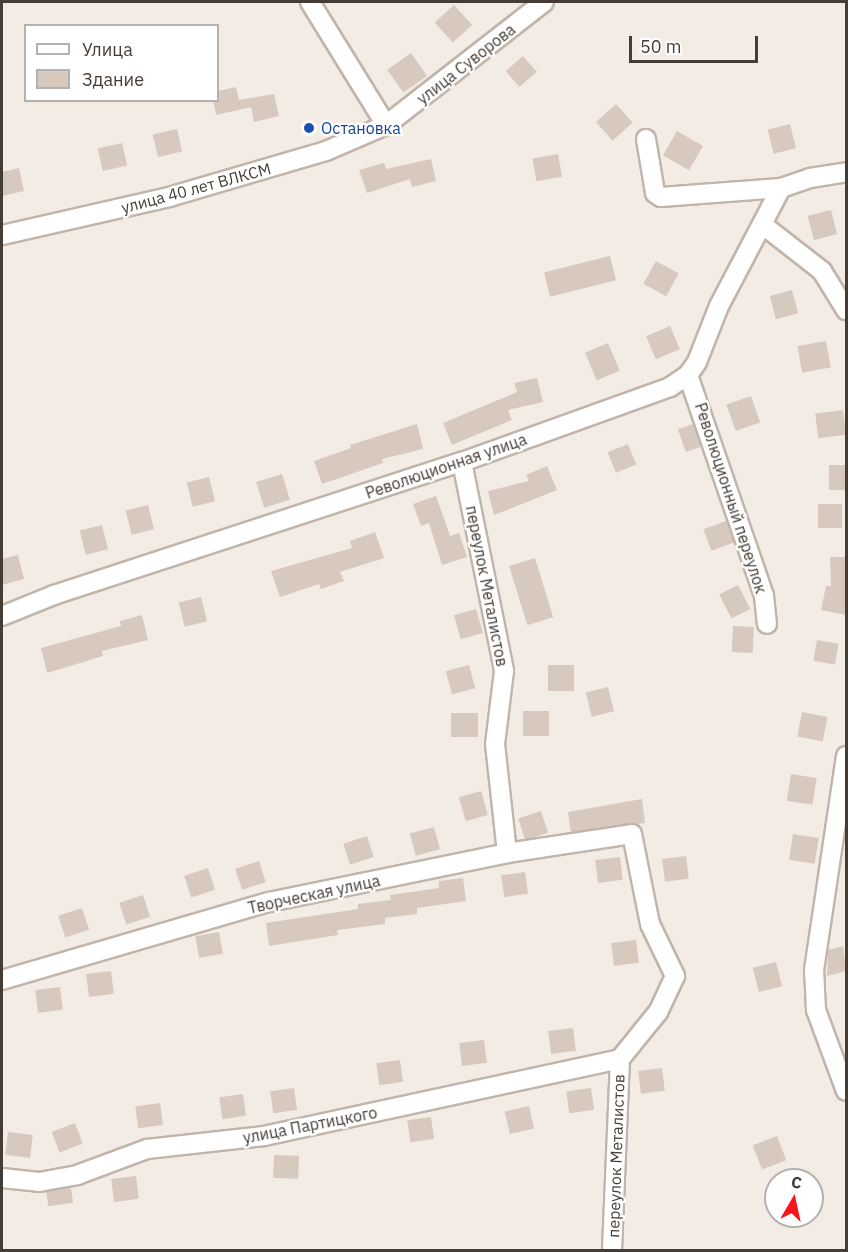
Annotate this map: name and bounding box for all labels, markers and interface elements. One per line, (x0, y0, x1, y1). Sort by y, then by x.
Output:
street label: улица Суворова (413, 20, 519, 108)
legend (24, 24, 219, 102)
scale bar (632, 24, 761, 62)
text: 50 m (640, 35, 682, 58)
text: Улица (82, 38, 133, 61)
text: Здание (82, 68, 144, 91)
place label: Остановка (321, 118, 401, 138)
marker: Остановка (302, 121, 316, 135)
street label: улица 40 лет ВЛКСМ (119, 159, 273, 217)
street label: Революционный переулок (691, 400, 771, 596)
street label: Революционная улица (363, 429, 529, 503)
street label: переулок Металистов (462, 504, 512, 668)
street label: Творческая улица (246, 871, 382, 917)
street label: переулок Металистов (604, 1074, 628, 1238)
street label: улица Партицкого (241, 1103, 379, 1147)
north arrow (764, 1168, 824, 1228)
text: С (790, 1172, 803, 1193)

